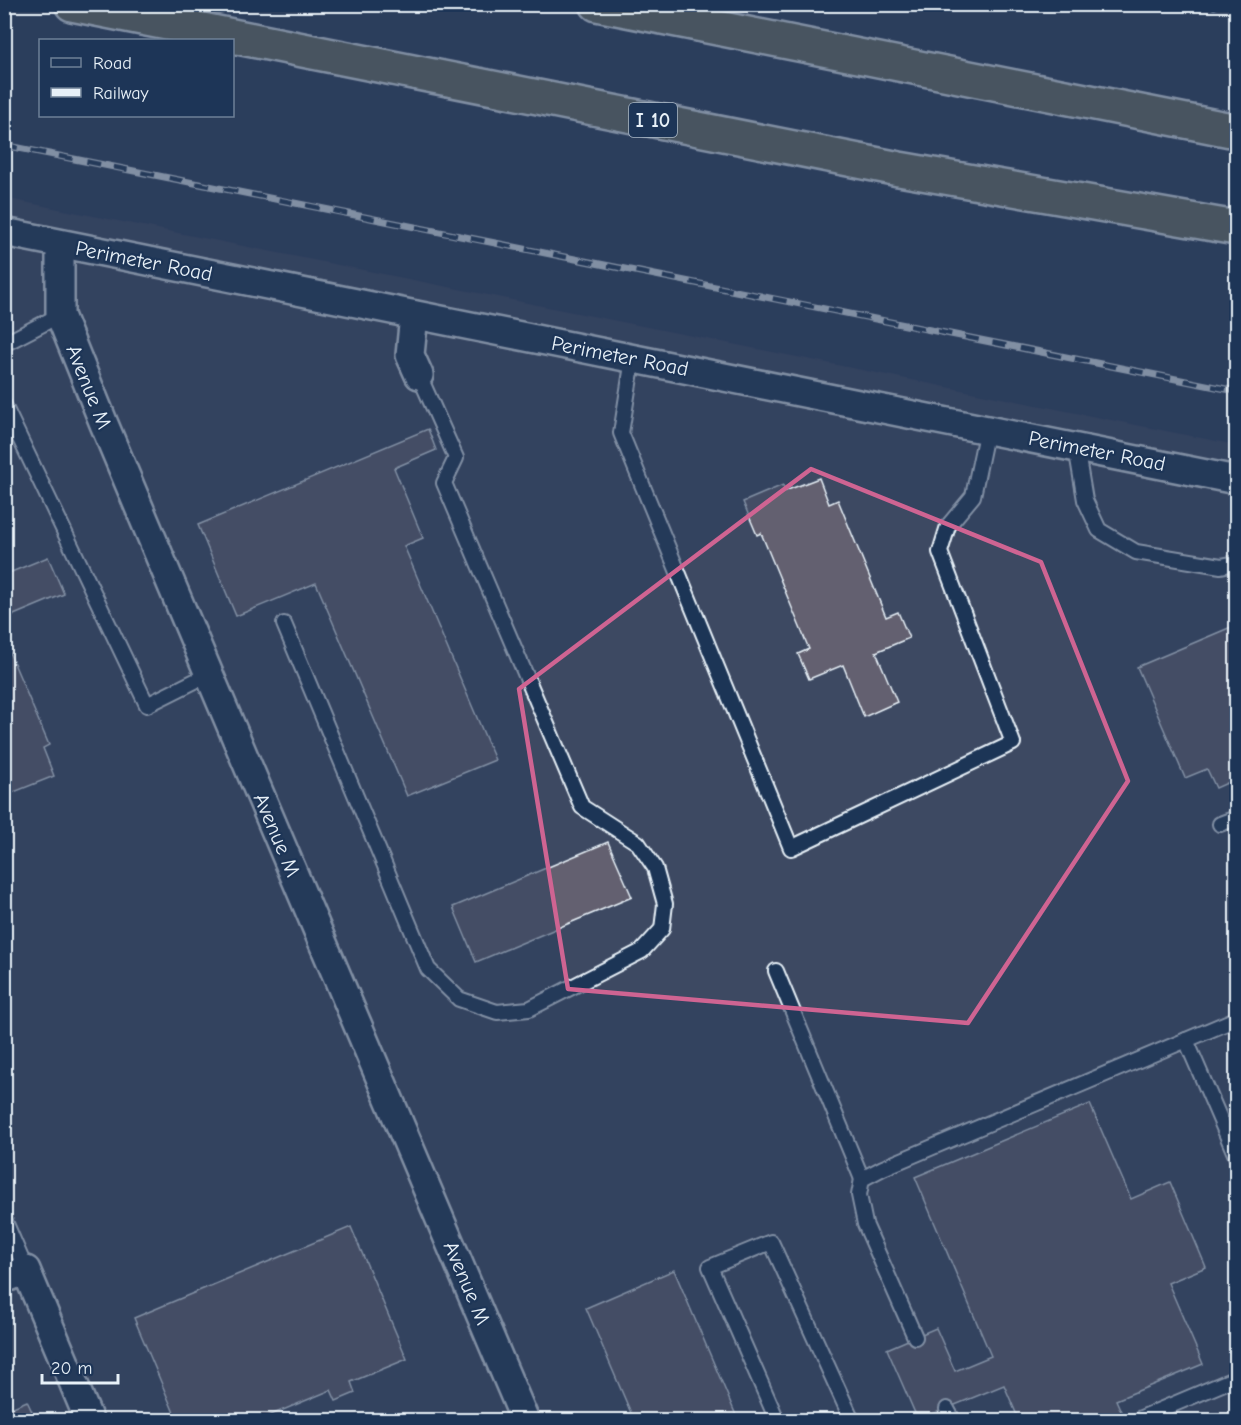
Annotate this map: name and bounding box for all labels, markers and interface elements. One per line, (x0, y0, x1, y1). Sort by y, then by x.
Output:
legend (39, 39, 234, 117)
text: Road (93, 53, 132, 74)
text: Railway (93, 83, 150, 104)
road number: I 10 (629, 103, 677, 137)
street label: Perimeter Road (73, 236, 215, 286)
street label: Perimeter Road (549, 331, 691, 381)
street label: Avenue M (61, 341, 117, 433)
street label: Perimeter Road (1026, 426, 1168, 476)
street label: Avenue M (249, 790, 305, 880)
street label: Avenue M (439, 1238, 495, 1328)
scale bar (42, 1347, 118, 1385)
text: 20 m (51, 1358, 92, 1379)

